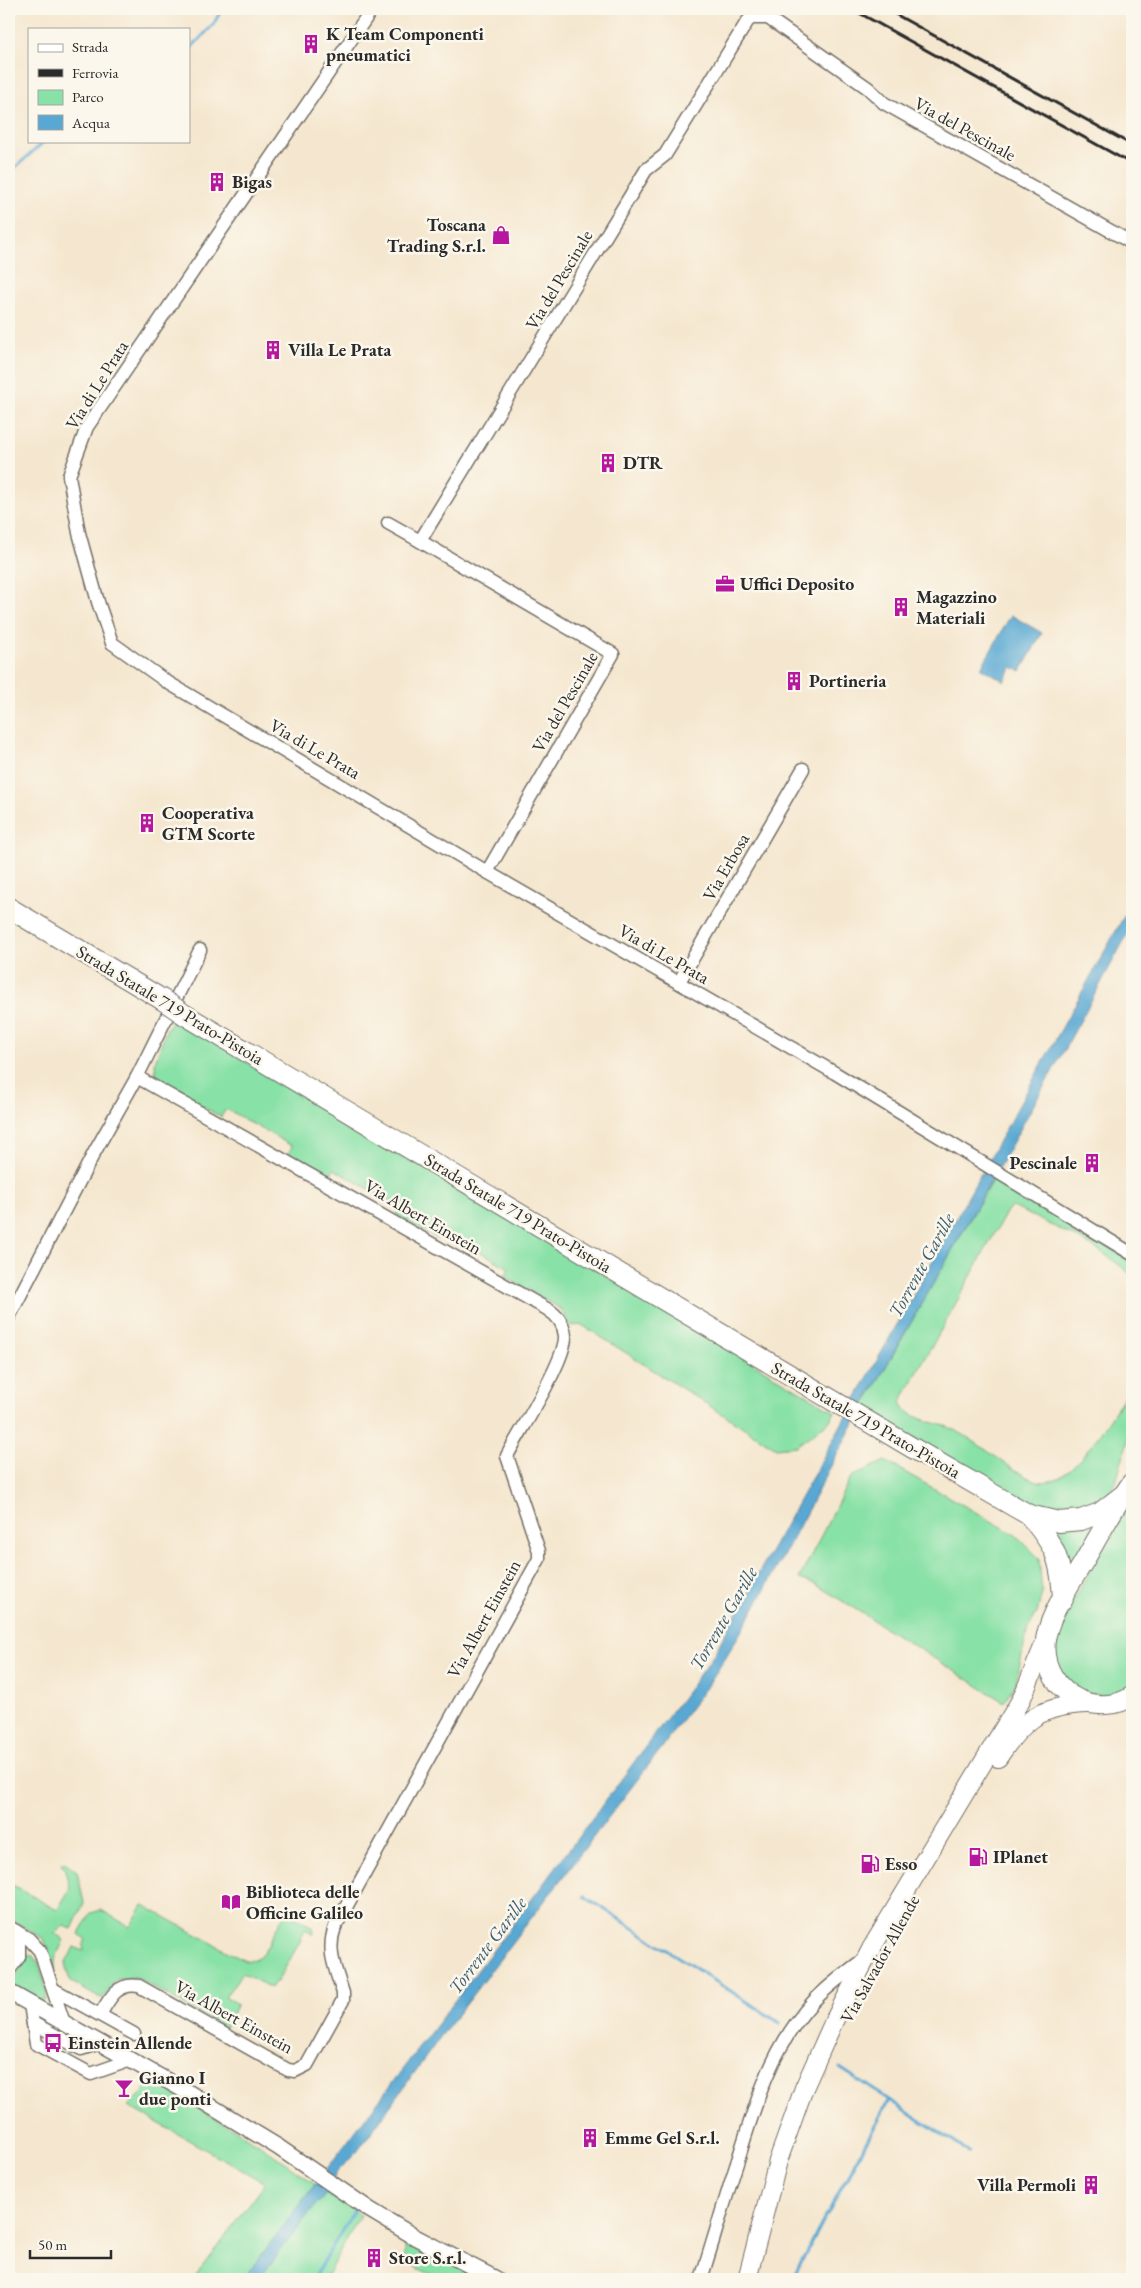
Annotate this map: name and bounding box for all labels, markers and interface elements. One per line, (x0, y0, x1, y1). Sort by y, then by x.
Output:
place label: K Team Componenti pneumatici (326, 22, 485, 66)
legend (28, 28, 190, 142)
building icon: K Team Componenti pneumatici (300, 33, 322, 55)
text: Strada (72, 37, 108, 56)
text: Ferrovia (72, 63, 119, 82)
text: Parco (72, 87, 104, 106)
street label: Via del Pescinale (910, 91, 1020, 166)
text: Acqua (71, 113, 110, 132)
place label: Bigas (232, 170, 272, 193)
building icon: Bigas (206, 171, 228, 193)
place label: Toscana Trading S.r.l. (387, 213, 486, 257)
shop icon: Toscana Trading S.r.l. (490, 224, 512, 246)
street label: Via del Pescinale (520, 226, 597, 334)
street label: Via di Le Prata (60, 335, 134, 434)
place label: Villa Le Prata (288, 338, 392, 361)
building icon: Villa Le Prata (262, 339, 284, 361)
place label: DTR (623, 451, 663, 474)
building icon: DTR (597, 452, 619, 474)
place label: Uffici Deposito (740, 572, 854, 595)
office icon: Uffici Deposito (714, 573, 736, 595)
place label: Magazzino Materiali (916, 585, 997, 629)
building icon: Magazzino Materiali (890, 596, 912, 618)
street label: Via del Pescinale (526, 647, 603, 756)
place label: Portineria (809, 669, 886, 692)
building icon: Portineria (783, 670, 805, 692)
street label: Via di Le Prata (266, 713, 365, 784)
place label: Cooperativa GTM Scorte (162, 801, 256, 845)
building icon: Cooperativa GTM Scorte (136, 812, 158, 834)
street label: Via Erbosa (697, 828, 754, 905)
street label: Via di Le Prata (615, 918, 714, 989)
street label: Strada Statale 719 Prato-Pistoia (72, 939, 269, 1070)
street label: Strada Statale 719 Prato-Pistoia (420, 1147, 617, 1278)
place label: Pescinale (1009, 1151, 1077, 1174)
building icon: Pescinale (1081, 1152, 1103, 1174)
street label: Via Albert Einstein (360, 1174, 486, 1260)
water label: Torrente Garille (882, 1208, 961, 1322)
street label: Strada Statale 719 Prato-Pistoia (768, 1356, 966, 1484)
street label: Via Albert Einstein (442, 1555, 526, 1682)
water label: Torrente Garille (684, 1561, 763, 1675)
place label: IPlanet (993, 1845, 1048, 1868)
fuel station icon: IPlanet (967, 1846, 989, 1868)
place label: Esso (885, 1852, 917, 1875)
fuel station icon: Esso (859, 1853, 881, 1875)
place label: Biblioteca delle Officine Galileo (246, 1880, 363, 1924)
library icon: Biblioteca delle Officine Galileo (220, 1891, 242, 1913)
water label: Torrente Garille (443, 1891, 533, 1999)
street label: Via Salvador Allende (835, 1891, 924, 2027)
street label: Via Albert Einstein (171, 1975, 298, 2059)
place label: Einstein Allende (68, 2031, 193, 2054)
bus stop icon: Einstein Allende (42, 2032, 64, 2054)
place label: Gianno I due ponti (139, 2066, 212, 2110)
bar icon: Gianno I due ponti (113, 2077, 135, 2099)
place label: Emme Gel S.r.l. (605, 2126, 720, 2149)
building icon: Emme Gel S.r.l. (579, 2127, 601, 2149)
place label: Villa Permoli (977, 2173, 1077, 2196)
building icon: Villa Permoli (1080, 2174, 1102, 2196)
scale bar (30, 2228, 111, 2260)
text: 50 m (38, 2235, 67, 2254)
place label: Store S.r.l. (389, 2246, 466, 2269)
building icon: Store S.r.l. (363, 2247, 385, 2269)

